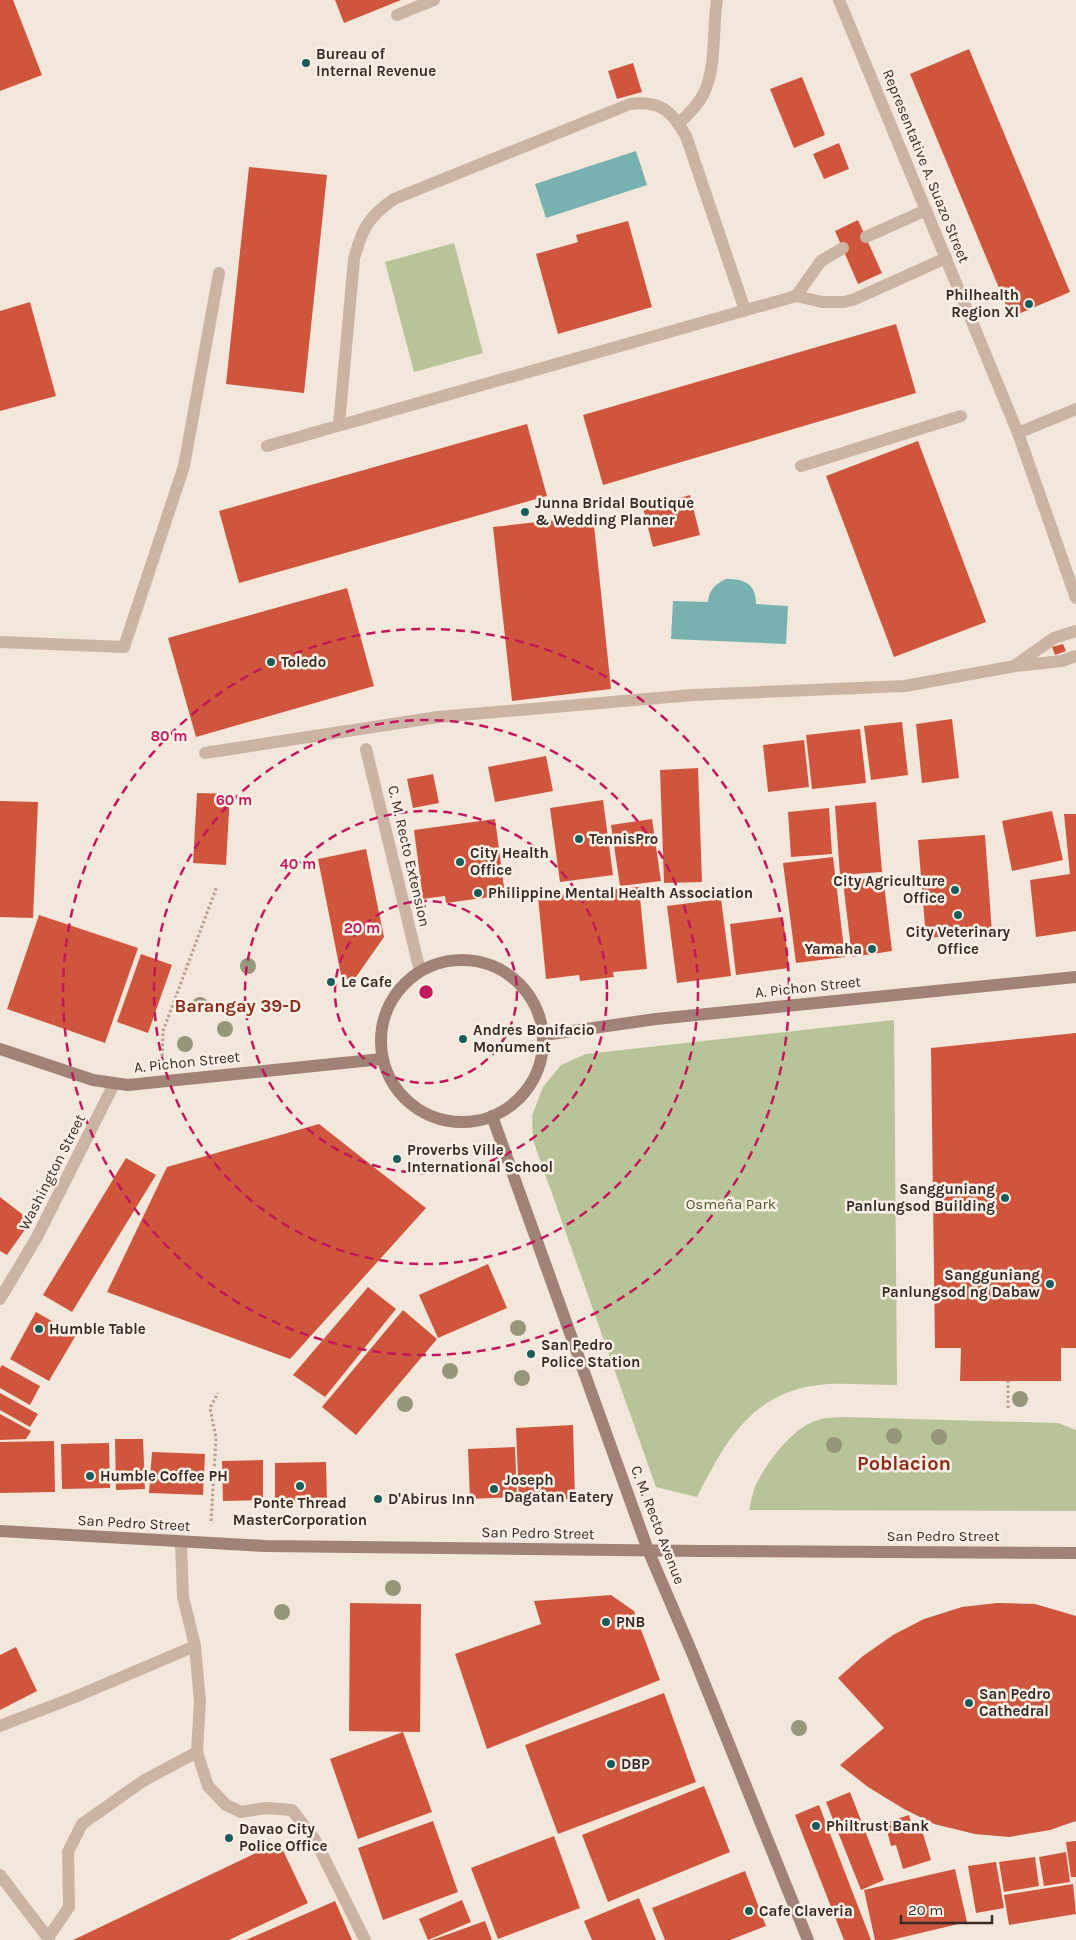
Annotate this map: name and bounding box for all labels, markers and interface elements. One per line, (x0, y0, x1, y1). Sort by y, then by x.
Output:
place label: Bureau of Internal Revenue (316, 45, 436, 80)
marker: Bureau of Internal Revenue (300, 57, 312, 69)
street label: Representative A. Suazo Street (879, 66, 973, 266)
place label: Philhealth Region XI (946, 286, 1019, 321)
marker: Philhealth Region XI (1023, 298, 1035, 310)
place label: Junna Bridal Boutique & Wedding Planner (535, 494, 694, 529)
marker: Junna Bridal Boutique & Wedding Planner (519, 506, 531, 518)
place label: Toledo (281, 653, 326, 671)
marker: Toledo (265, 656, 277, 668)
text: 80 m (150, 727, 188, 745)
street label: C. M. Recto Extension (384, 784, 434, 928)
text: 60 m (216, 791, 252, 809)
place label: TennisPro (589, 830, 658, 848)
marker: TennisPro (573, 833, 585, 845)
place label: City Health Office (470, 844, 549, 879)
text: 40 m (280, 855, 316, 873)
marker: City Health Office (454, 856, 466, 868)
place label: City Agriculture Office (833, 872, 945, 907)
place label: Philippine Mental Health Association (488, 884, 753, 902)
marker: City Agriculture Office (949, 884, 961, 896)
marker: Philippine Mental Health Association (472, 887, 484, 899)
marker: City Veterinary Office (952, 909, 964, 921)
text: 20 m (344, 919, 380, 937)
place label: City Veterinary Office (906, 923, 1011, 958)
place label: Yamaha (804, 940, 862, 958)
marker: Yamaha (866, 943, 878, 955)
street label: A. Pichon Street (754, 972, 862, 1002)
place label: Le Cafe (341, 973, 392, 991)
marker: Le Cafe (325, 976, 337, 988)
centre of rings (417, 983, 435, 1001)
district label: Barangay 39-D (175, 995, 301, 1017)
place label: Andres Bonifacio Monument (473, 1021, 595, 1056)
marker: Andres Bonifacio Monument (457, 1033, 469, 1045)
street label: A. Pichon Street (133, 1047, 241, 1077)
street label: Washington Street (15, 1111, 89, 1233)
place label: Proverbs Ville International School (407, 1141, 553, 1176)
marker: Proverbs Ville International School (391, 1153, 403, 1165)
place label: Sangguniang Panlungsod Building (846, 1180, 995, 1215)
marker: Sangguniang Panlungsod Building (999, 1192, 1011, 1204)
park label: Osmeña Park (686, 1195, 776, 1213)
place label: Sangguniang Panlungsod ng Dabaw (881, 1266, 1041, 1301)
marker: Sangguniang Panlungsod ng Dabaw (1044, 1278, 1056, 1290)
place label: Humble Table (49, 1320, 146, 1338)
marker: Humble Table (33, 1323, 45, 1335)
place label: San Pedro Police Station (541, 1336, 640, 1371)
marker: San Pedro Police Station (525, 1348, 537, 1360)
district label: Poblacion (857, 1452, 951, 1475)
street label: C. M. Recto Avenue (627, 1463, 689, 1587)
place label: Humble Coffee PH (100, 1467, 228, 1485)
marker: Humble Coffee PH (84, 1470, 96, 1482)
place label: Joseph Dagatan Eatery (504, 1471, 614, 1506)
marker: Ponte Thread MasterCorporation (294, 1480, 306, 1492)
marker: Joseph Dagatan Eatery (488, 1483, 500, 1495)
place label: D'Abirus Inn (388, 1490, 475, 1508)
marker: D'Abirus Inn (372, 1493, 384, 1505)
place label: Ponte Thread MasterCorporation (233, 1494, 367, 1529)
street label: San Pedro Street (77, 1511, 191, 1535)
street label: San Pedro Street (481, 1523, 595, 1543)
street label: San Pedro Street (886, 1527, 1000, 1545)
place label: PNB (616, 1613, 645, 1631)
marker: PNB (600, 1616, 612, 1628)
place label: San Pedro Cathedral (979, 1685, 1051, 1720)
marker: San Pedro Cathedral (963, 1697, 975, 1709)
place label: DBP (621, 1755, 650, 1773)
marker: DBP (605, 1758, 617, 1770)
place label: Philtrust Bank (826, 1817, 929, 1835)
place label: Davao City Police Office (239, 1820, 328, 1855)
marker: Philtrust Bank (810, 1820, 822, 1832)
marker: Davao City Police Office (223, 1832, 235, 1844)
scale bar (901, 1892, 992, 1924)
text: 20 m (908, 1901, 943, 1919)
place label: Cafe Claveria (759, 1902, 853, 1920)
marker: Cafe Claveria (743, 1905, 755, 1917)

